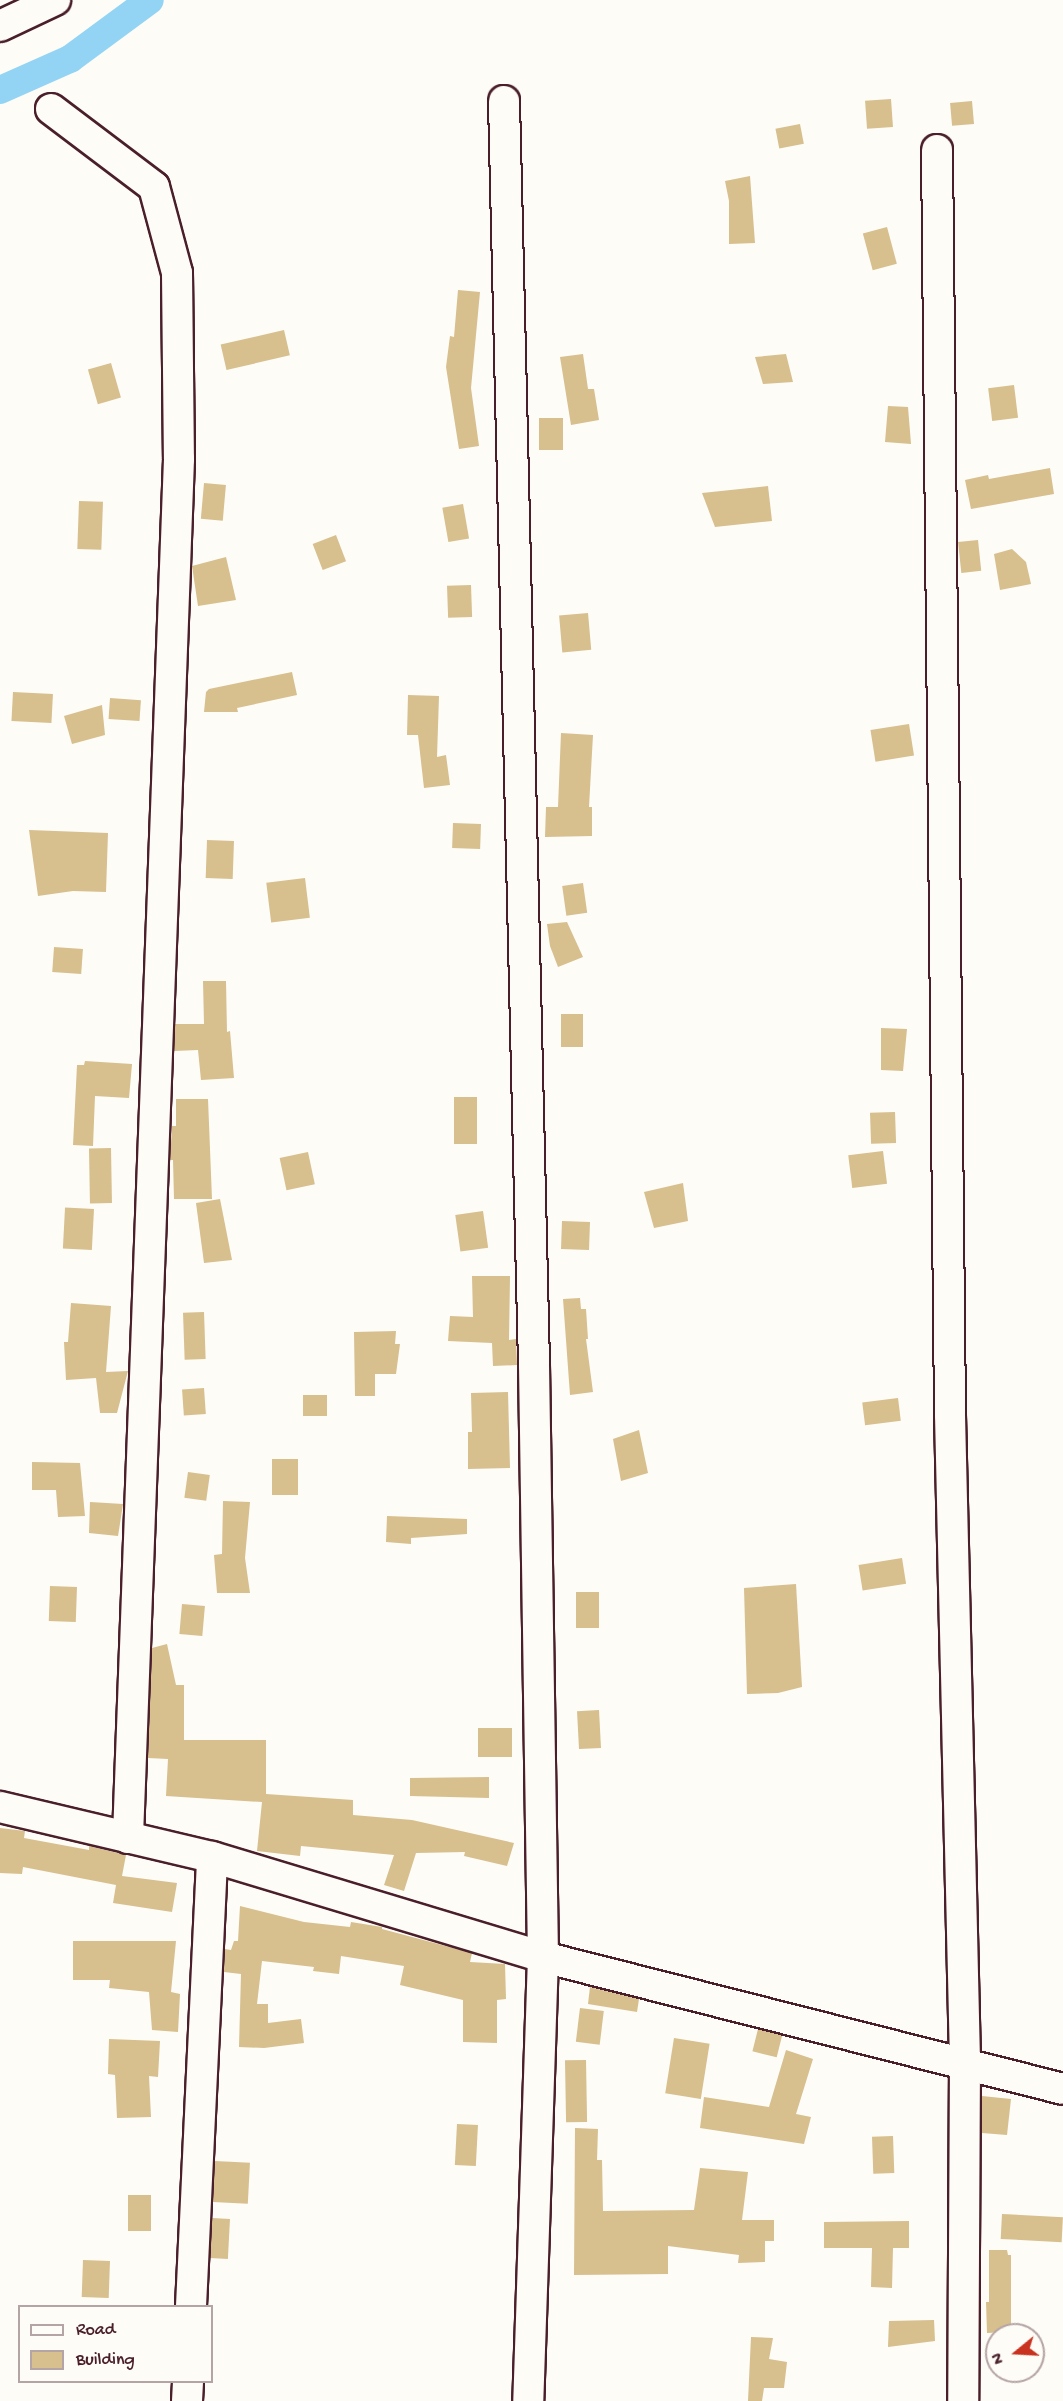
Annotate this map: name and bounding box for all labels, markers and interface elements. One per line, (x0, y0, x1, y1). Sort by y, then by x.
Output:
legend (18, 2305, 213, 2383)
text: Road (76, 2320, 115, 2341)
north arrow (985, 2323, 1045, 2383)
text: Building (76, 2350, 135, 2371)
text: N (989, 2350, 1010, 2366)

